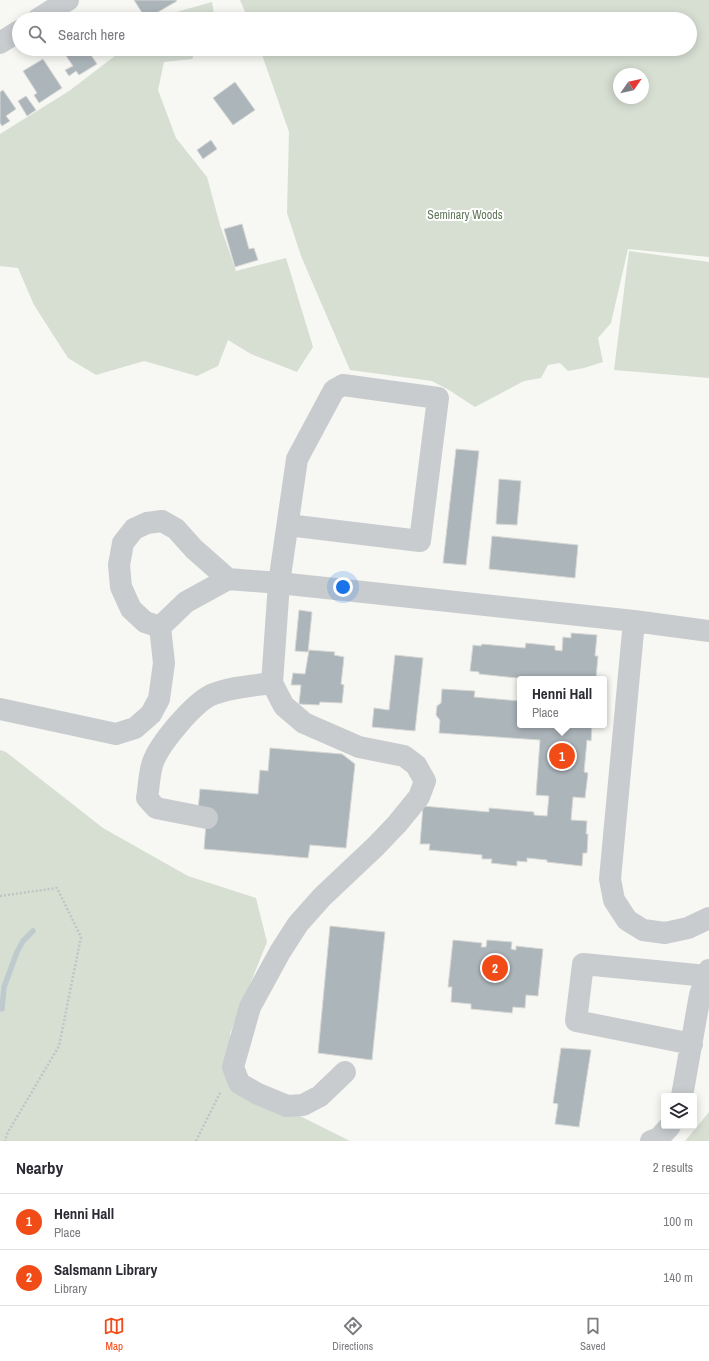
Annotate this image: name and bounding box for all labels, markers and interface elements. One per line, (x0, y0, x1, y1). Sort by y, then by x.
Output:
search box (12, 12, 697, 56)
icon: search (26, 23, 48, 45)
text: Search here (58, 24, 125, 45)
north arrow (613, 68, 649, 104)
park label: Seminary Woods (427, 207, 503, 223)
your location (333, 577, 353, 597)
popup (517, 676, 607, 728)
text: Henni Hall (532, 683, 592, 704)
text: Place (532, 704, 559, 721)
pin: 1 (549, 741, 575, 771)
pin: 2 (482, 953, 508, 983)
map controls (661, 1093, 697, 1129)
button: layers (661, 1093, 697, 1129)
text: Nearby (16, 1156, 63, 1179)
text: 2 results (653, 1159, 693, 1176)
text: Henni Hall (54, 1203, 114, 1224)
text: 1 (26, 1213, 32, 1230)
text: 100 m (663, 1213, 693, 1230)
text: Place (54, 1224, 81, 1241)
text: Salsmann Library (54, 1259, 157, 1280)
text: 2 (26, 1269, 32, 1286)
text: 140 m (663, 1269, 693, 1286)
text: Library (54, 1280, 87, 1297)
tab: Map (103, 1315, 125, 1353)
tab: Directions (332, 1315, 373, 1353)
tab: Saved (580, 1315, 606, 1353)

